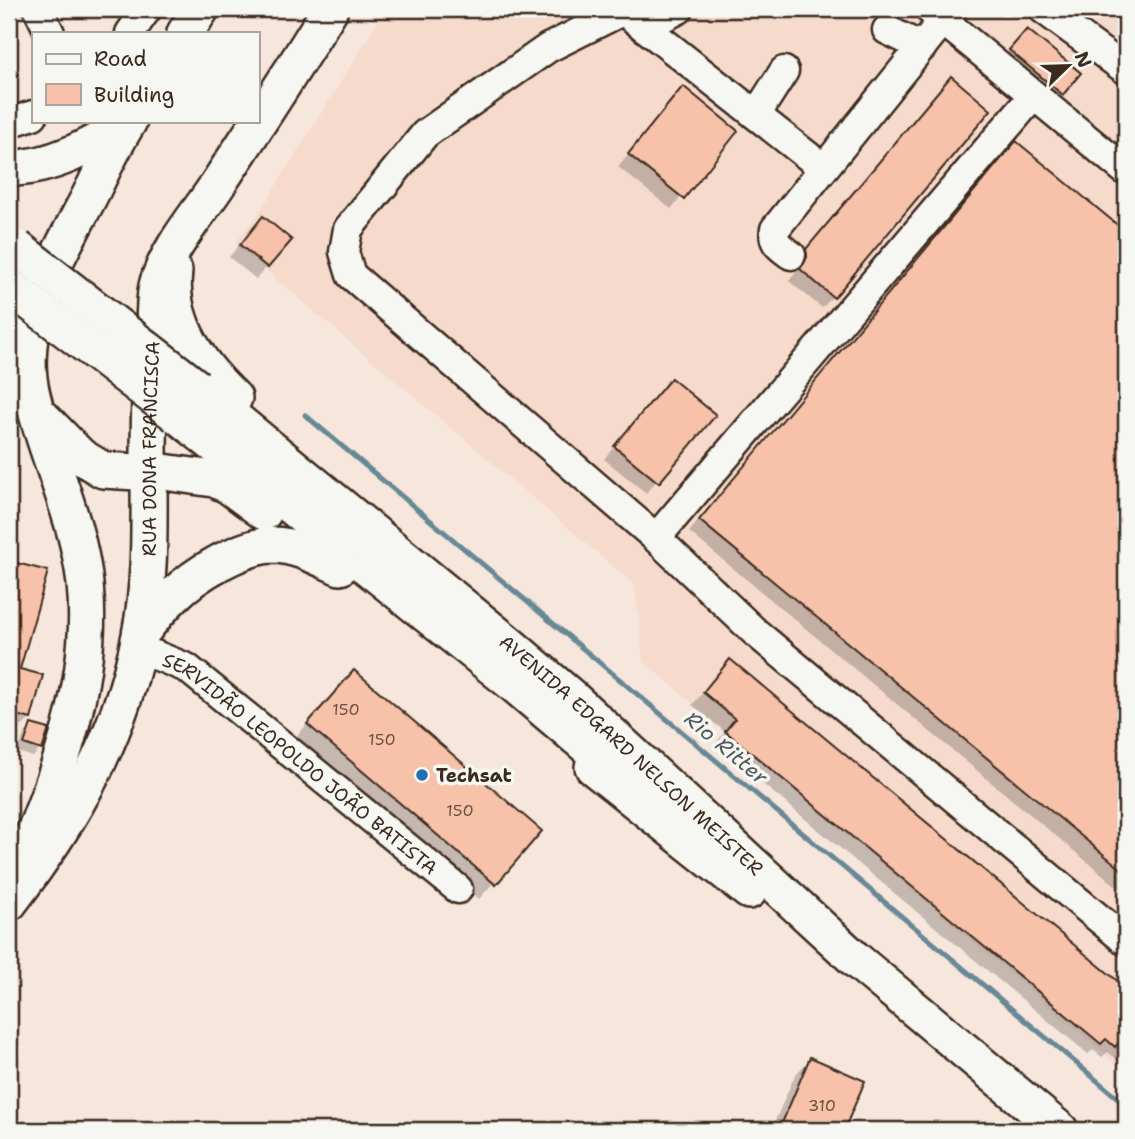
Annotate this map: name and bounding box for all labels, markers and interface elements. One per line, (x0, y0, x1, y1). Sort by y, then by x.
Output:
legend (32, 32, 259, 122)
north arrow (1034, 32, 1104, 102)
text: Road (94, 45, 147, 73)
text: N (1069, 48, 1098, 71)
text: Building (94, 81, 174, 109)
street label: RUA DONA FRANCISCA (136, 340, 165, 557)
street label: AVENIDA EDGARD NELSON MEISTER (494, 629, 769, 881)
street label: SERVIDÃO LEOPOLDO JOÃO BATISTA (159, 647, 443, 880)
house number: 150 (332, 699, 360, 720)
water label: Rio Ritter (678, 705, 774, 792)
house number: 150 (368, 729, 396, 750)
place label: Techsat (436, 763, 512, 788)
marker: Techsat (414, 767, 430, 783)
house number: 150 (446, 800, 474, 821)
house number: 310 (808, 1095, 836, 1116)

